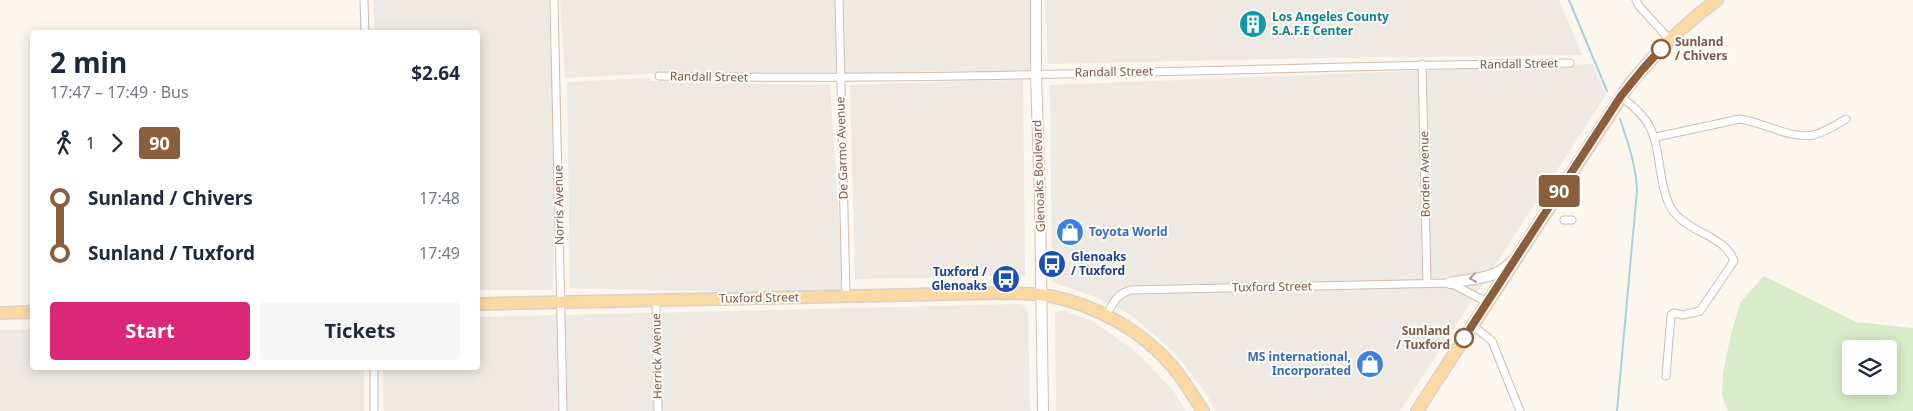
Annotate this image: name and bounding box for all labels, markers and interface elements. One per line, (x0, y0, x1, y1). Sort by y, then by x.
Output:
place label: Los Angeles County S.A.F.E Center (1272, 8, 1389, 39)
building icon: Los Angeles County S.A.F.E Center (1238, 9, 1268, 39)
place label: Sunland / Chivers (1675, 33, 1728, 64)
marker: Sunland / Chivers (1651, 39, 1671, 59)
text: 2 min (50, 43, 127, 81)
street label: Randall Street (1480, 54, 1559, 73)
text: $2.64 (411, 60, 460, 86)
street label: Randall Street (1075, 62, 1154, 81)
street label: Randall Street (670, 67, 749, 86)
text: 17:47 – 17:49 · Bus (50, 81, 189, 103)
street label: De Garmo Avenue (831, 96, 852, 200)
street label: Glenoaks Boulevard (1028, 120, 1049, 232)
icon: walk (50, 129, 78, 157)
icon: forward (103, 129, 131, 157)
street label: Borden Avenue (1415, 130, 1434, 217)
text: 90 (149, 131, 170, 155)
text: 1 (86, 132, 95, 154)
street label: Norris Avenue (549, 164, 568, 245)
line badge: 90 (1536, 175, 1582, 207)
text: 90 (1549, 179, 1569, 203)
text: Sunland / Chivers (88, 185, 253, 211)
text: 17:48 (419, 187, 460, 209)
shop icon: Toyota World (1055, 217, 1085, 247)
place label: Toyota World (1089, 223, 1168, 240)
text: Sunland / Tuxford (88, 240, 255, 266)
text: 17:49 (419, 242, 460, 264)
place label: Glenoaks / Tuxford (1071, 248, 1126, 279)
bus stop icon: Glenoaks / Tuxford (1037, 249, 1067, 279)
place label: Tuxford / Glenoaks (932, 263, 987, 294)
bus stop icon: Tuxford / Glenoaks (991, 264, 1021, 294)
one-way arrow (1469, 272, 1477, 283)
street label: Tuxford Street (1232, 277, 1313, 296)
street label: Tuxford Street (719, 288, 800, 307)
button: Start (50, 302, 250, 360)
button: Tickets (260, 302, 460, 360)
street label: Herrick Avenue (647, 313, 666, 399)
place label: Sunland / Tuxford (1396, 322, 1450, 353)
marker: Sunland / Tuxford (1454, 328, 1474, 348)
map controls (1842, 340, 1897, 395)
button: layers (1842, 340, 1897, 395)
place label: MS international, Incorporated (1248, 348, 1351, 379)
shop icon: MS international, Incorporated (1355, 349, 1385, 379)

